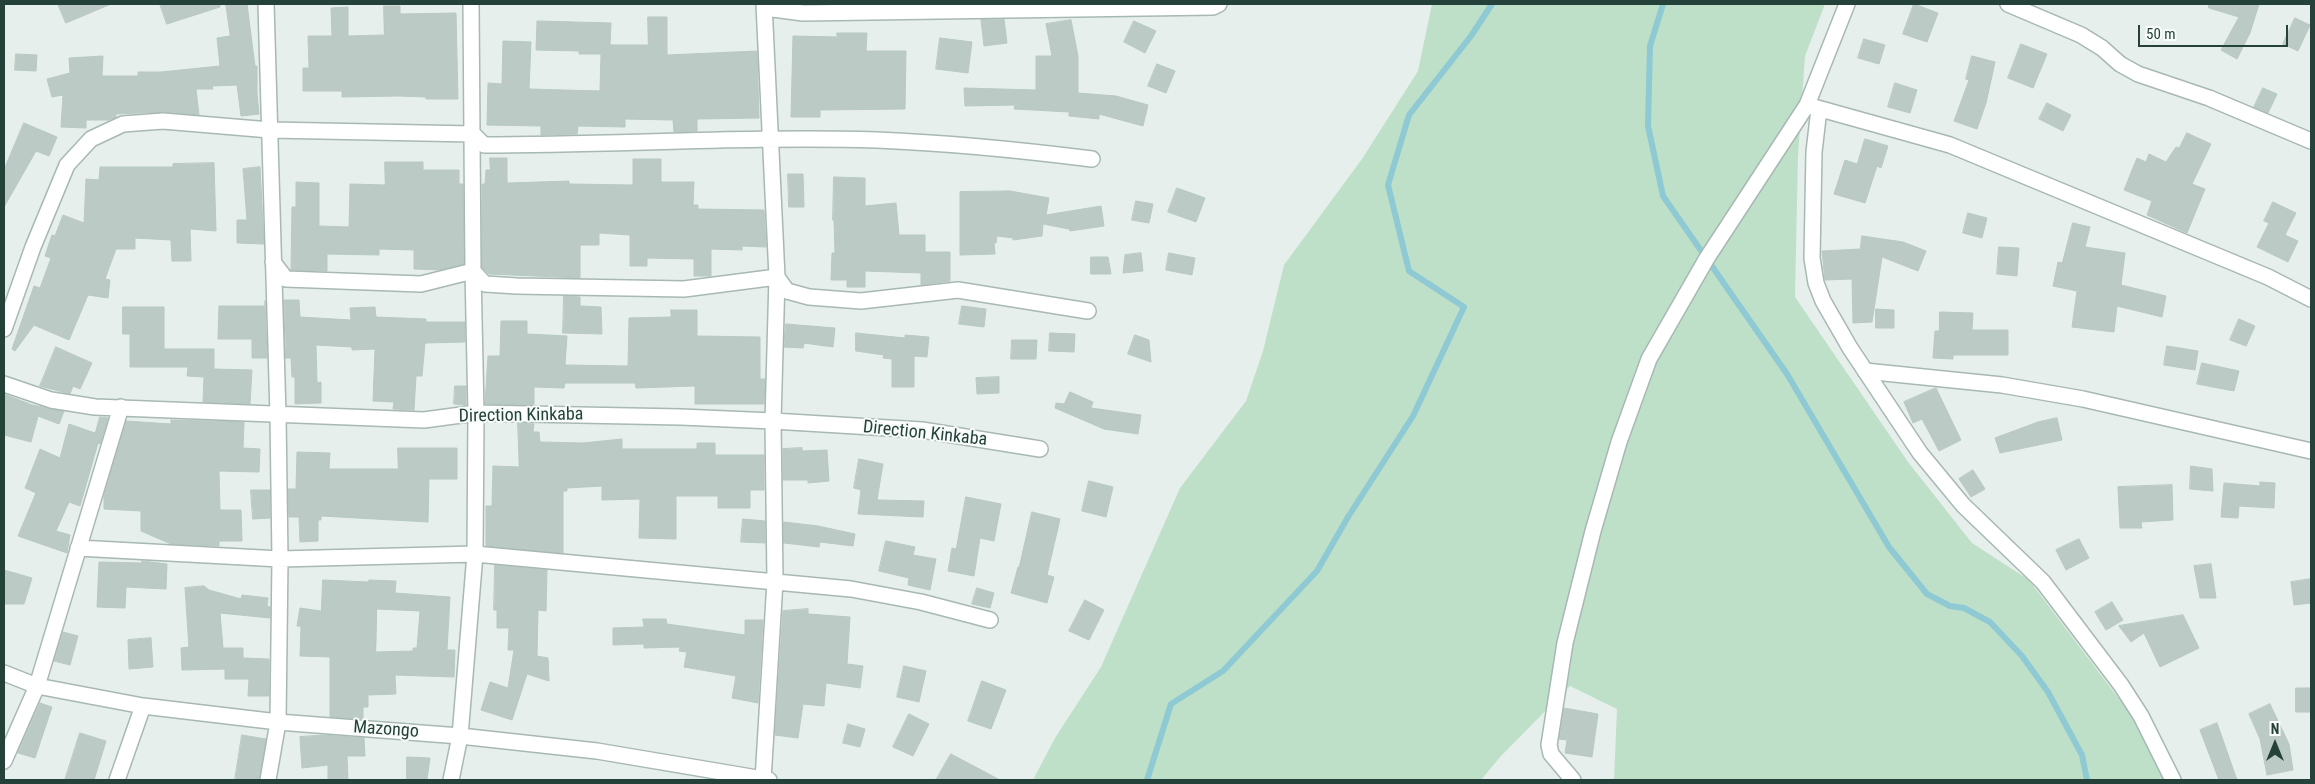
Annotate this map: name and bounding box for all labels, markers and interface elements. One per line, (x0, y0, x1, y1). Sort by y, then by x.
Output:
scale bar (2140, 15, 2290, 47)
text: 50 m (2146, 25, 2176, 43)
street label: Direction Kinkaba (458, 404, 584, 428)
street label: Direction Kinkaba (862, 417, 988, 451)
street label: Mazongo (353, 717, 419, 743)
north arrow (2250, 719, 2300, 769)
text: N (2271, 721, 2279, 737)

